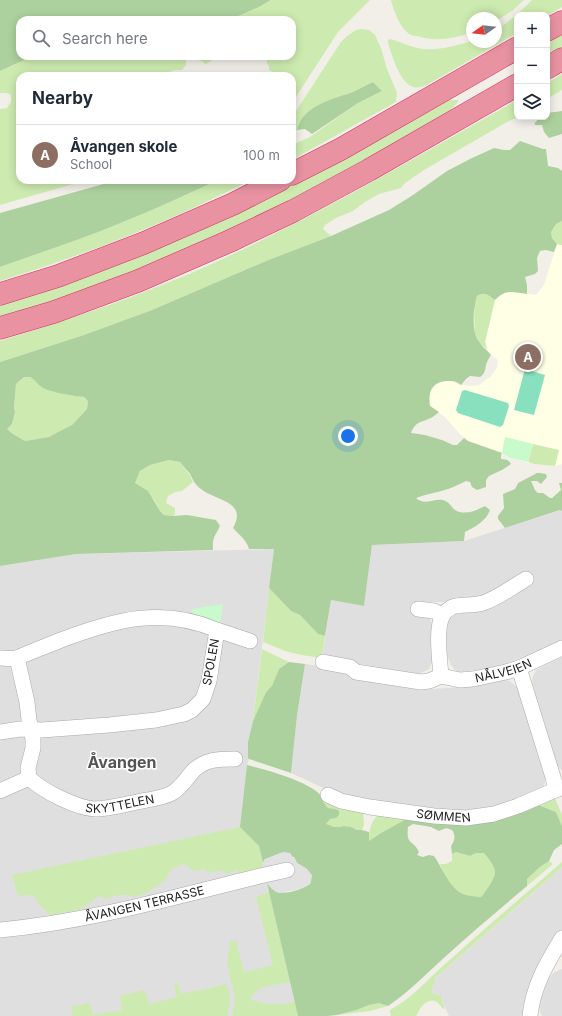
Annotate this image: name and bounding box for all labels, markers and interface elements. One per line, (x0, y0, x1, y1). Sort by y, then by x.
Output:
north arrow (466, 12, 502, 48)
map controls (514, 12, 550, 120)
button: + (514, 12, 550, 48)
search box (16, 16, 296, 60)
icon: search (30, 27, 52, 49)
text: Search here (62, 29, 148, 48)
button: − (514, 48, 550, 84)
button: layers (514, 84, 550, 120)
text: Nearby (32, 88, 93, 108)
text: Åvangen skole (70, 137, 177, 156)
text: A (40, 147, 50, 163)
text: 100 m (243, 147, 280, 163)
text: School (70, 156, 112, 172)
pin: A (515, 342, 541, 372)
your location (338, 426, 358, 446)
street label: SPOLEN (199, 637, 222, 687)
street label: NÅLVEIEN (474, 655, 534, 685)
district label: Åvangen (87, 751, 157, 772)
street label: SKYTTELEN (84, 791, 155, 816)
street label: SØMMEN (415, 806, 472, 826)
street label: ÅVANGEN TERRASSE (83, 882, 206, 924)

